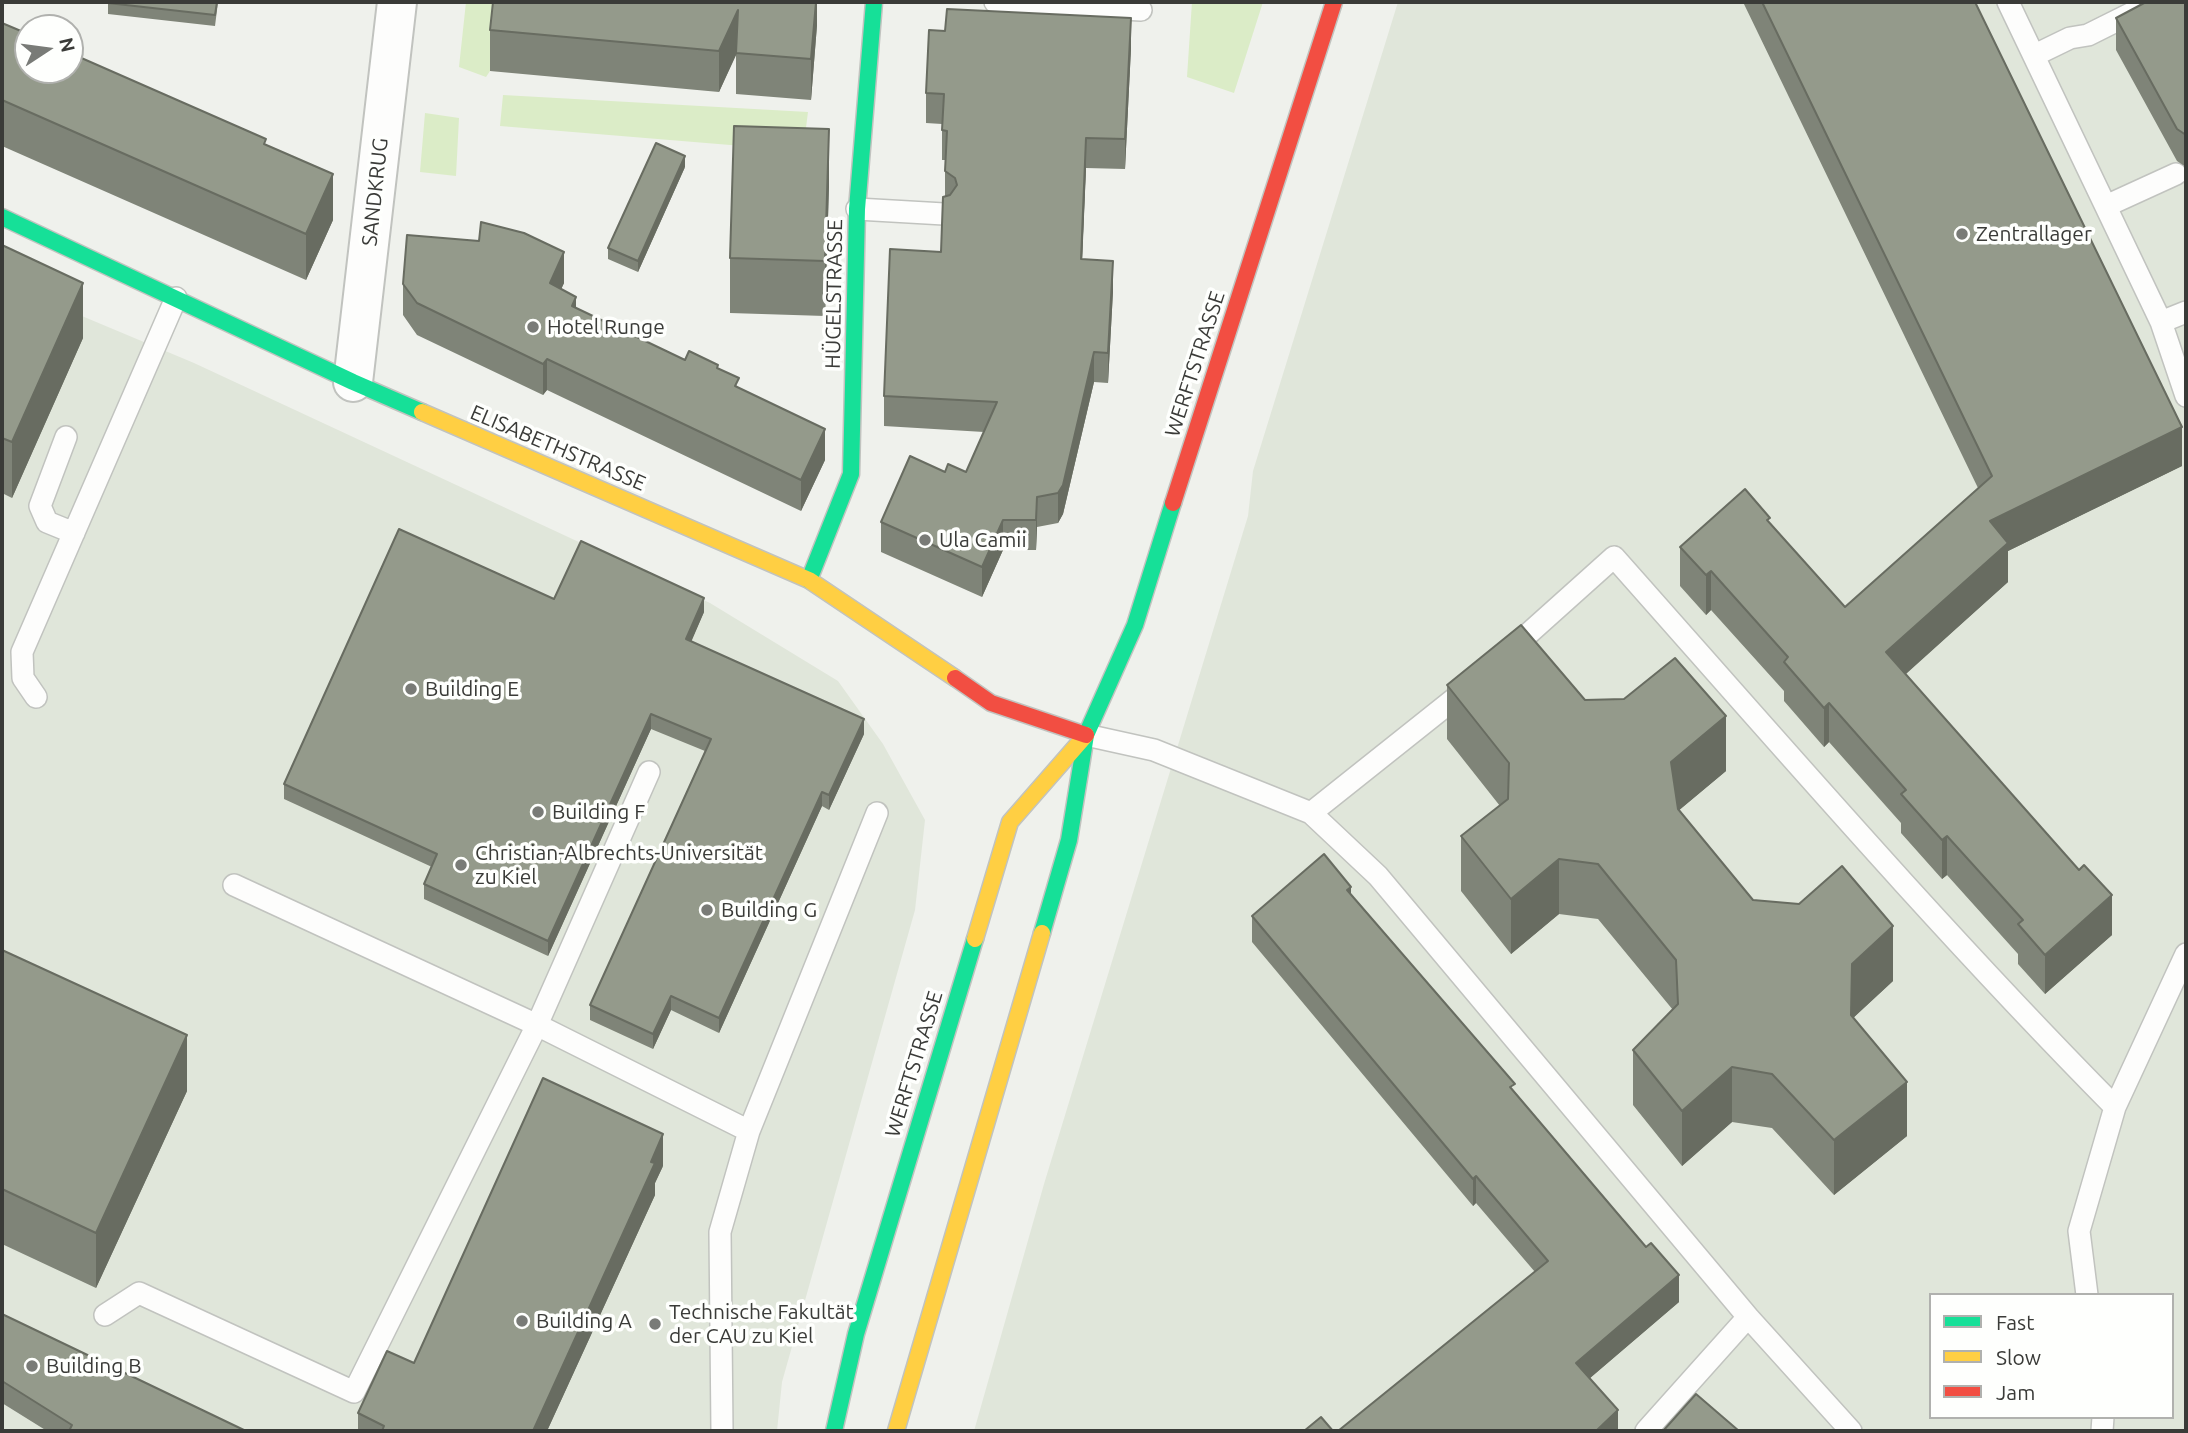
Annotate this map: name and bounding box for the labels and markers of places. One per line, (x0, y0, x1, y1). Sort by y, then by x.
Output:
place label: Zentrallager (1976, 221, 2092, 247)
marker: Zentrallager (1954, 226, 1970, 242)
place label: Hotel Runge (547, 314, 665, 340)
marker: Hotel Runge (525, 319, 541, 335)
place label: Ula Camii (939, 527, 1027, 553)
marker: Ula Camii (917, 532, 933, 548)
place label: Building E (425, 676, 519, 702)
marker: Building E (403, 681, 419, 697)
place label: Building F (552, 799, 645, 825)
marker: Building F (530, 804, 546, 820)
place label: Christian-Albrechts-Universität zu Kiel (475, 840, 763, 890)
marker: Christian-Albrechts-Universität zu Kiel (453, 857, 469, 873)
place label: Building G (721, 897, 817, 923)
marker: Building G (699, 902, 715, 918)
place label: Technische Fakultät der CAU zu Kiel (669, 1299, 854, 1349)
place label: Building A (536, 1308, 632, 1334)
marker: Building A (514, 1313, 530, 1329)
marker: Technische Fakultät der CAU zu Kiel (647, 1316, 663, 1332)
place label: Building B (46, 1353, 142, 1379)
marker: Building B (24, 1358, 40, 1374)

